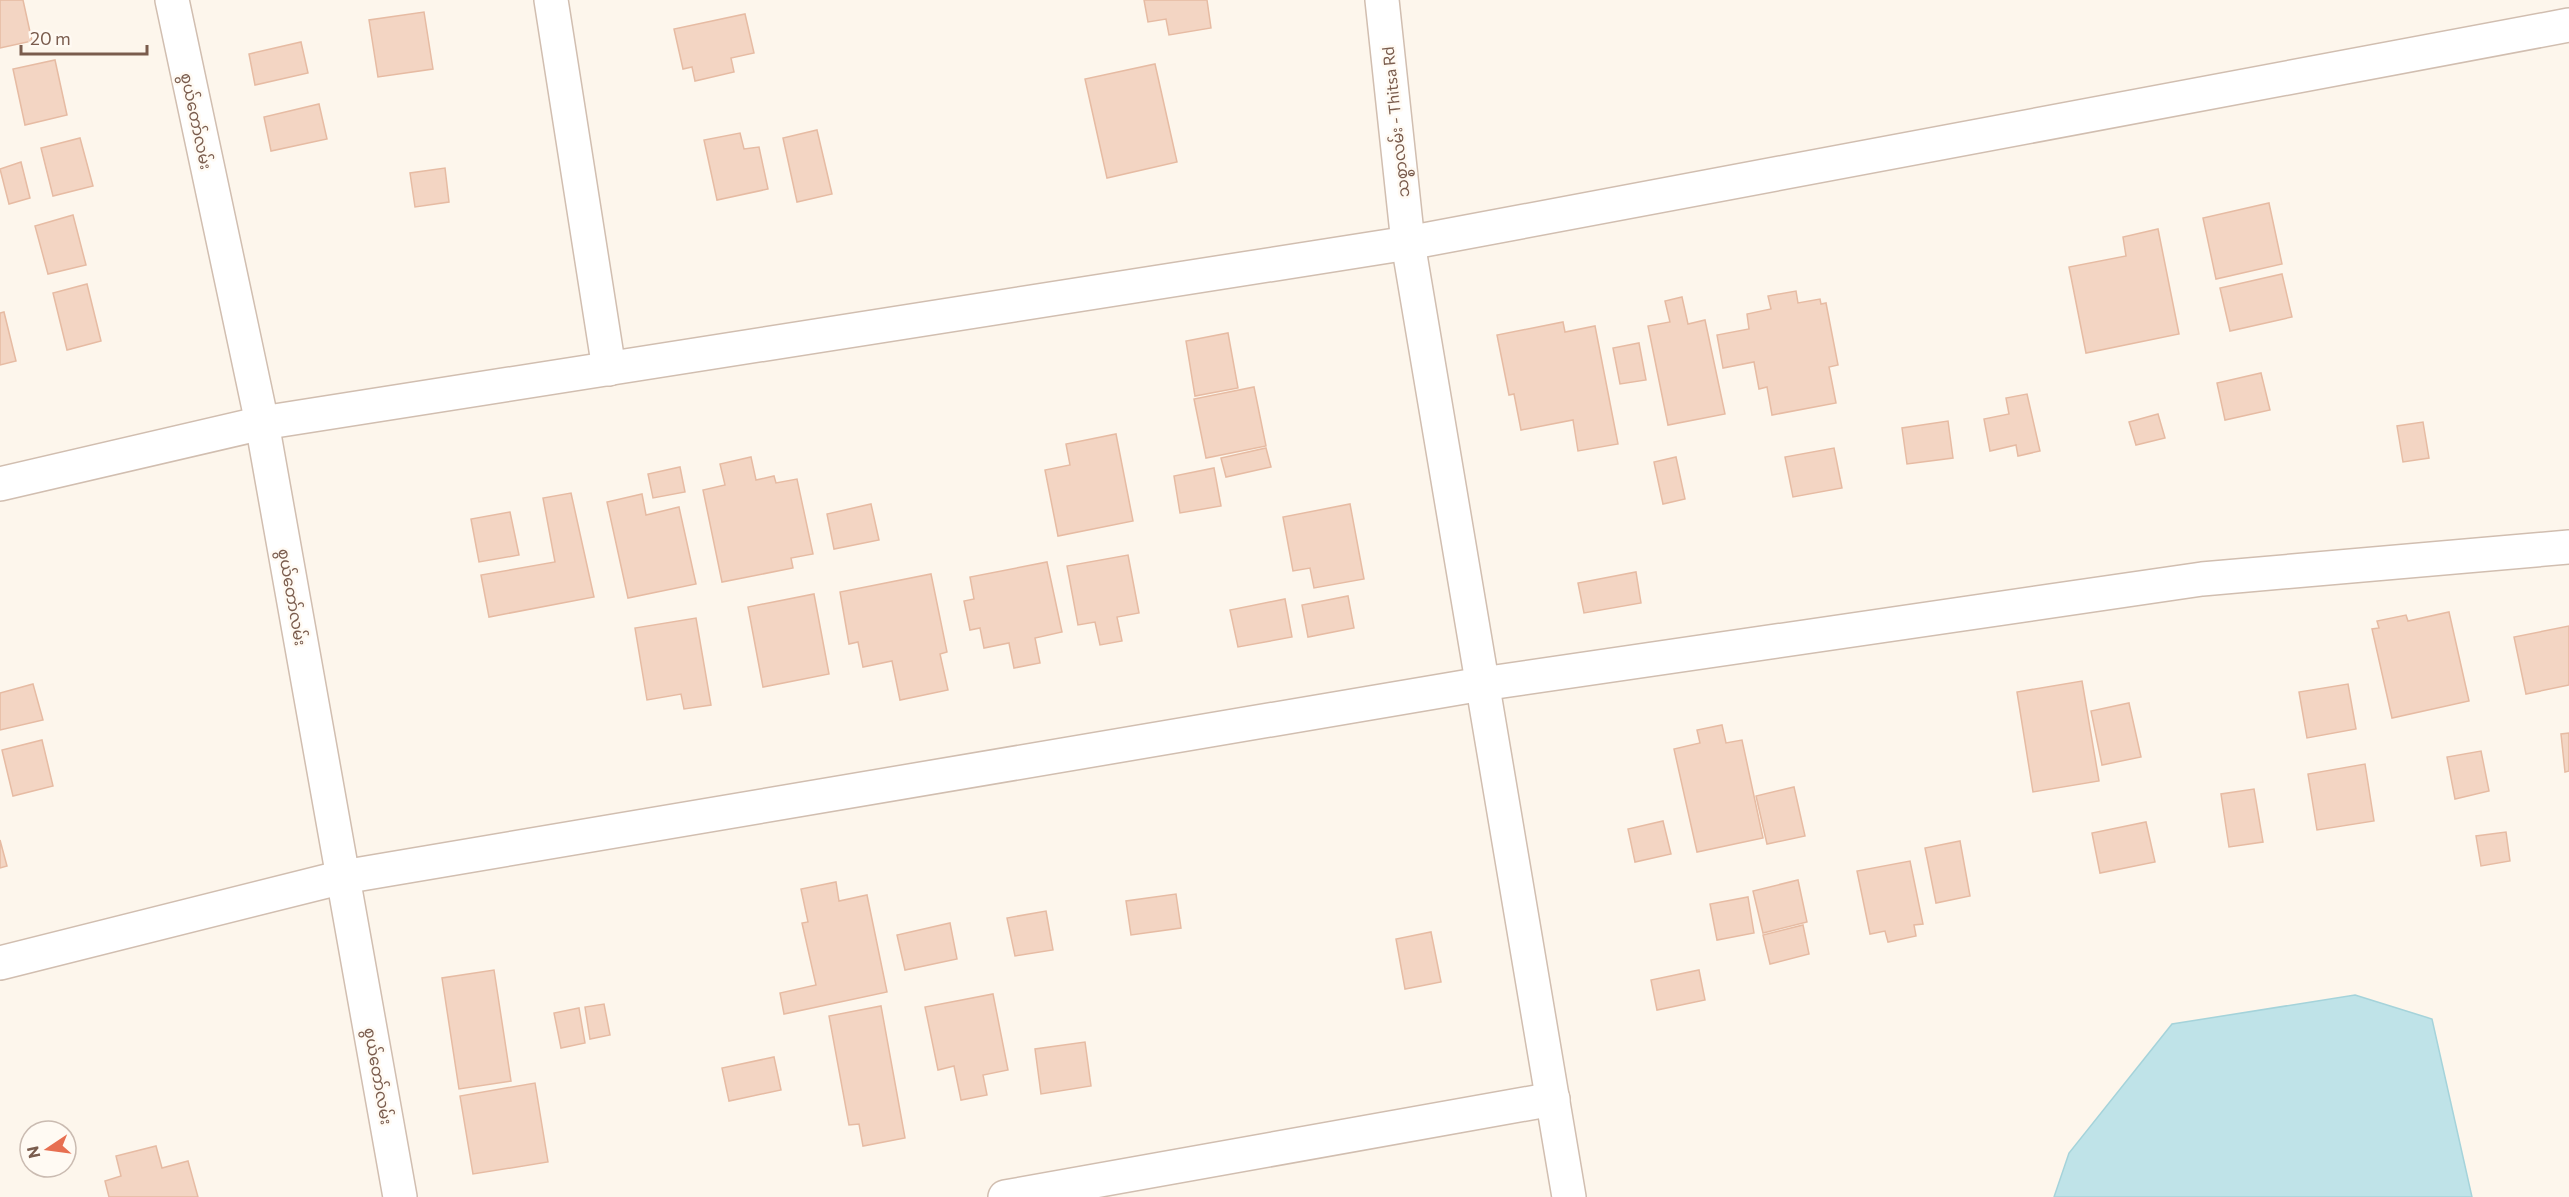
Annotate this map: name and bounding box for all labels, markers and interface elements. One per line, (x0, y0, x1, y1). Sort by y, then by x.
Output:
scale bar (21, 18, 147, 56)
text: 20 m (30, 27, 71, 49)
street label: သစ္စာလမ်း - Thitsa Rd (1377, 45, 1418, 198)
street label: စွယ်တော်လမ်း (173, 71, 217, 172)
street label: စွယ်တော်လမ်း (270, 547, 312, 648)
street label: စွယ်တော်လမ်း (356, 1026, 398, 1127)
north arrow (18, 1119, 78, 1179)
text: N (22, 1145, 44, 1160)

